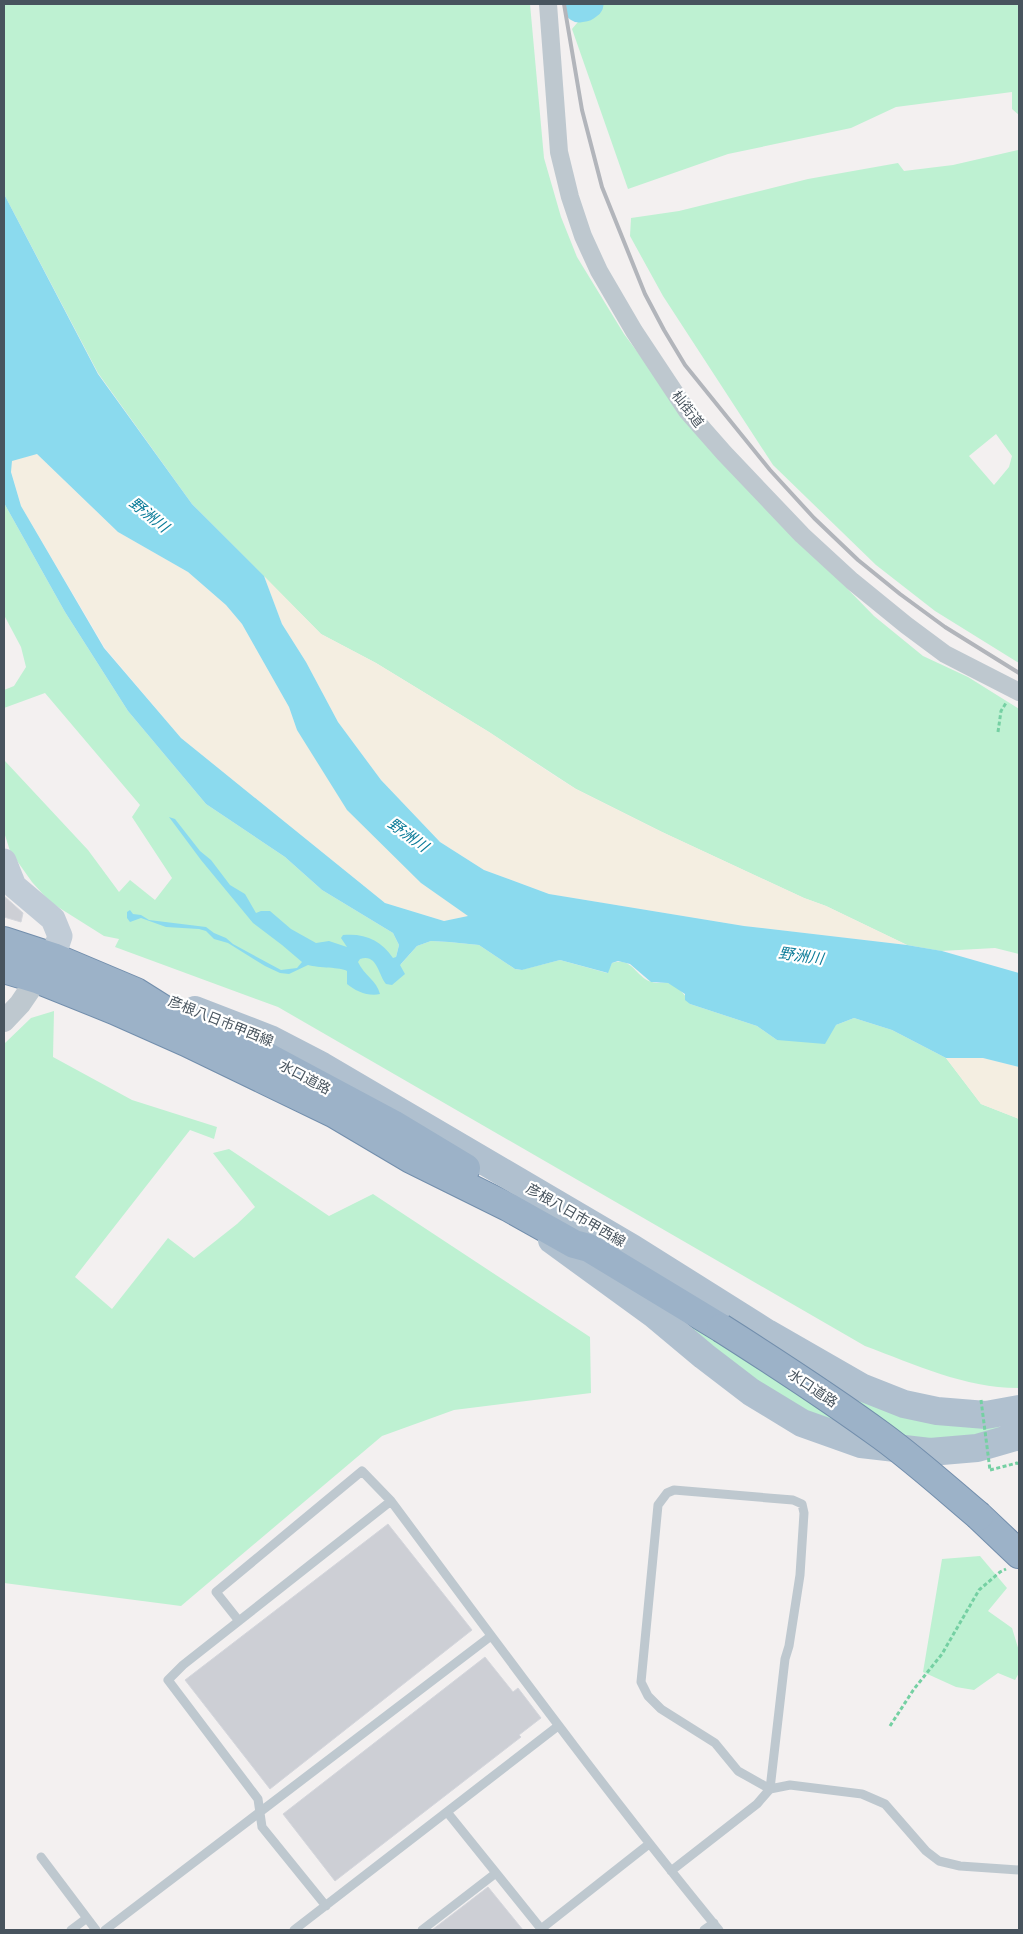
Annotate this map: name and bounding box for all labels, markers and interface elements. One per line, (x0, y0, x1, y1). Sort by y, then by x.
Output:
street label: 杣街道 (668, 387, 708, 431)
water label: 野洲川 (125, 493, 174, 538)
water label: 野洲川 (384, 814, 434, 857)
water label: 野洲川 (777, 943, 827, 969)
street label: 彦根八日市甲西線 (166, 992, 276, 1050)
street label: 水口道路 (276, 1056, 334, 1098)
street label: 彦根八日市甲西線 (523, 1179, 629, 1251)
street label: 水口道路 (785, 1365, 841, 1411)

